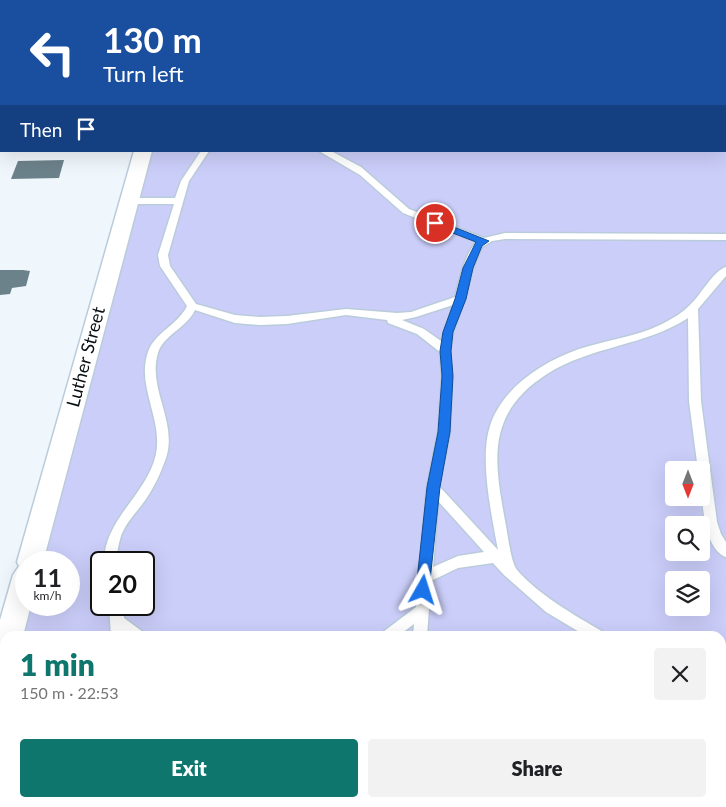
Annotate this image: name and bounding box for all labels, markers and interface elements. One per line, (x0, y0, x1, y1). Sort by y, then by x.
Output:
text: 130 m (103, 18, 202, 60)
icon: left (20, 20, 85, 85)
text: Turn left (103, 60, 184, 87)
icon: arrive (72, 115, 100, 143)
text: Then (20, 118, 62, 141)
pin (414, 202, 456, 244)
icon: arrive (421, 209, 449, 237)
street label: Luther Street (61, 304, 109, 409)
north arrow (665, 461, 710, 506)
map controls (665, 461, 710, 616)
button: search (665, 516, 710, 561)
speed limit sign: 20 (90, 551, 155, 616)
text: 11 (33, 562, 62, 592)
position arrow (396, 563, 448, 615)
button: layers (665, 571, 710, 616)
text: km/h (33, 588, 62, 603)
text: 1 min (20, 646, 95, 682)
button: close (654, 648, 706, 700)
text: 150 m · 22:53 (20, 683, 119, 702)
button: Exit (20, 739, 358, 797)
button: Share (368, 739, 706, 797)

